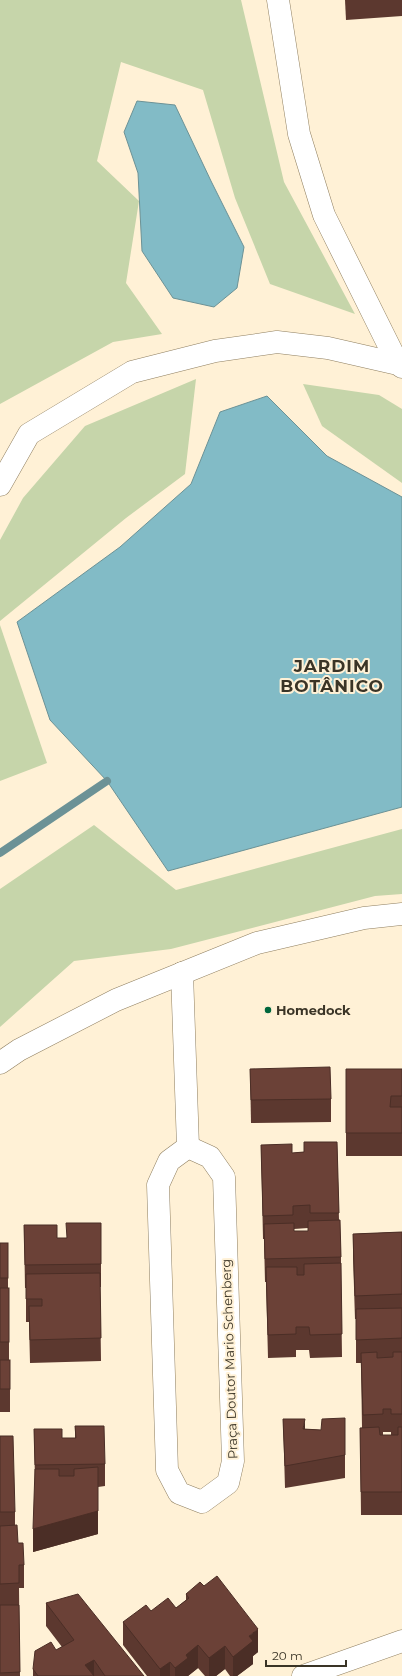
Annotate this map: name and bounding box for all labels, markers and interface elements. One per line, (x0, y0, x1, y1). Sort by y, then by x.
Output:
district label: JARDIM BOTÂNICO (280, 656, 384, 696)
place label: Homedock (276, 1002, 351, 1018)
marker: Homedock (263, 1005, 273, 1015)
street label: Praça Doutor Mario Schenberg (218, 1258, 240, 1460)
scale bar (266, 1642, 346, 1668)
text: 20 m (272, 1648, 303, 1663)

